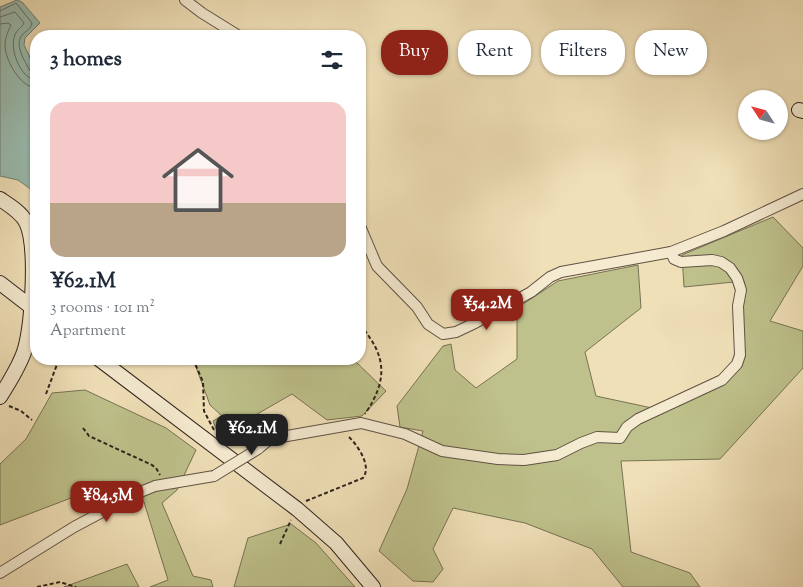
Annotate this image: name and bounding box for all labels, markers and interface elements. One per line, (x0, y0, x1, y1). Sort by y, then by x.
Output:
chip: Buy (381, 30, 448, 75)
chip: Rent (458, 30, 531, 75)
chip: Filters (541, 30, 625, 75)
chip: New (635, 30, 707, 75)
text: 3 homes (50, 45, 122, 75)
icon: filters (318, 46, 346, 74)
north arrow (738, 90, 788, 140)
map controls (738, 90, 788, 140)
icon: home (153, 135, 243, 225)
text: ¥62.1M (50, 267, 116, 297)
pin: ¥54.2M (446, 288, 528, 331)
text: ¥54.2M (462, 293, 512, 316)
text: 3 rooms · 101 m² (50, 297, 155, 320)
text: Apartment (50, 320, 126, 343)
pin: ¥62.1M (211, 414, 293, 456)
text: ¥62.1M (227, 418, 277, 441)
pin: ¥84.5M (66, 480, 148, 523)
text: ¥84.5M (81, 485, 133, 508)

